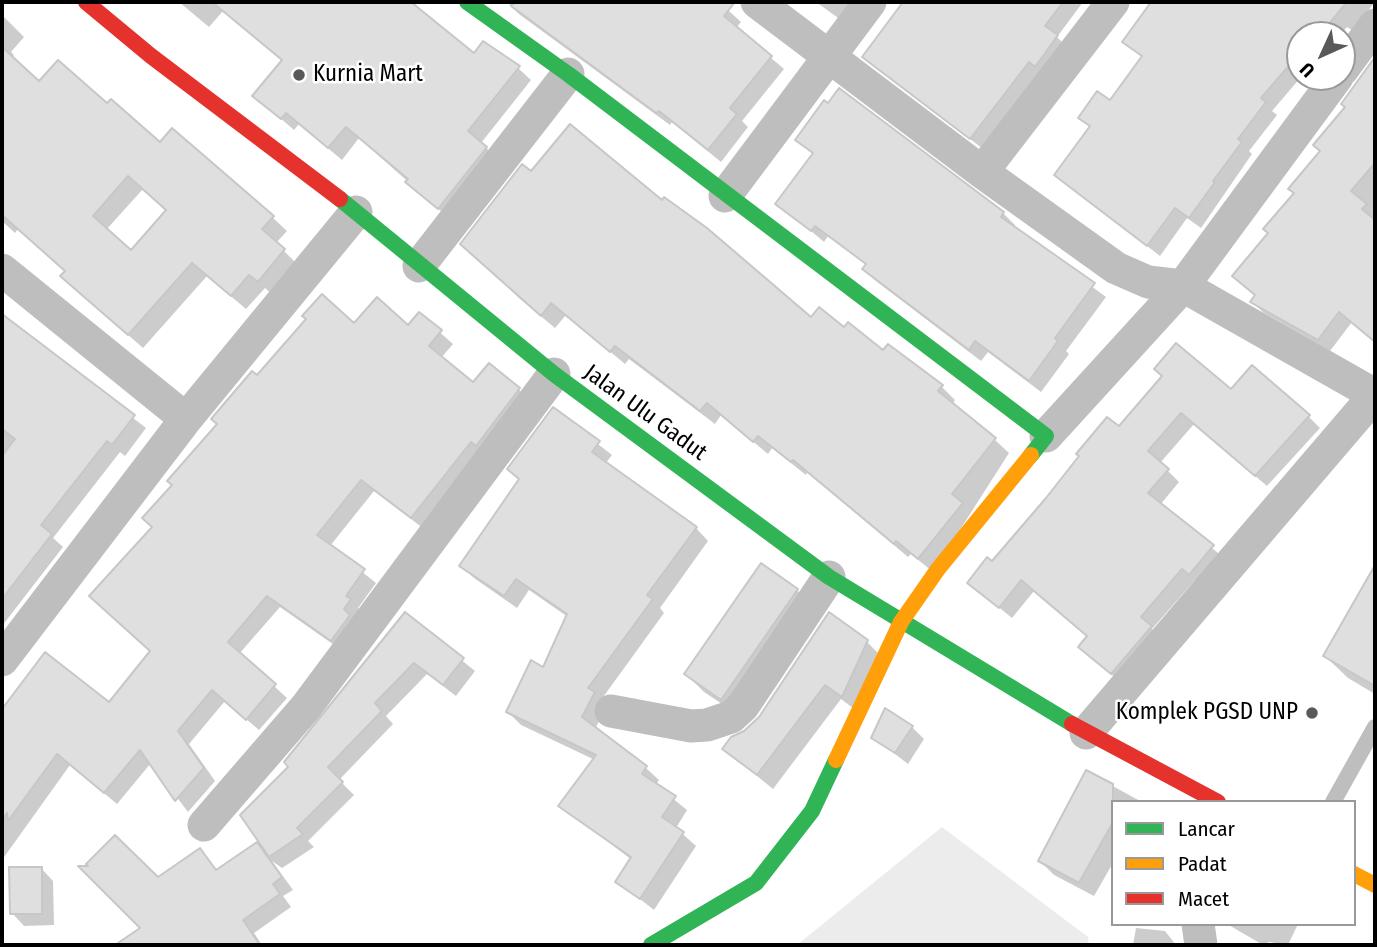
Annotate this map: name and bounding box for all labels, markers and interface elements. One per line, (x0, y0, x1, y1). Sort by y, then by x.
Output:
north arrow (1286, 21, 1356, 91)
text: U (1295, 58, 1319, 82)
place label: Kurnia Mart (313, 61, 423, 89)
marker: Kurnia Mart (291, 67, 307, 83)
street label: Jalan Ulu Gadut (578, 359, 712, 467)
place label: Komplek PGSD UNP (1116, 699, 1298, 727)
marker: Komplek PGSD UNP (1304, 705, 1320, 721)
legend (1111, 800, 1356, 926)
text: Lancar (1178, 816, 1235, 842)
text: Padat (1178, 851, 1227, 877)
text: Macet (1178, 886, 1229, 912)

